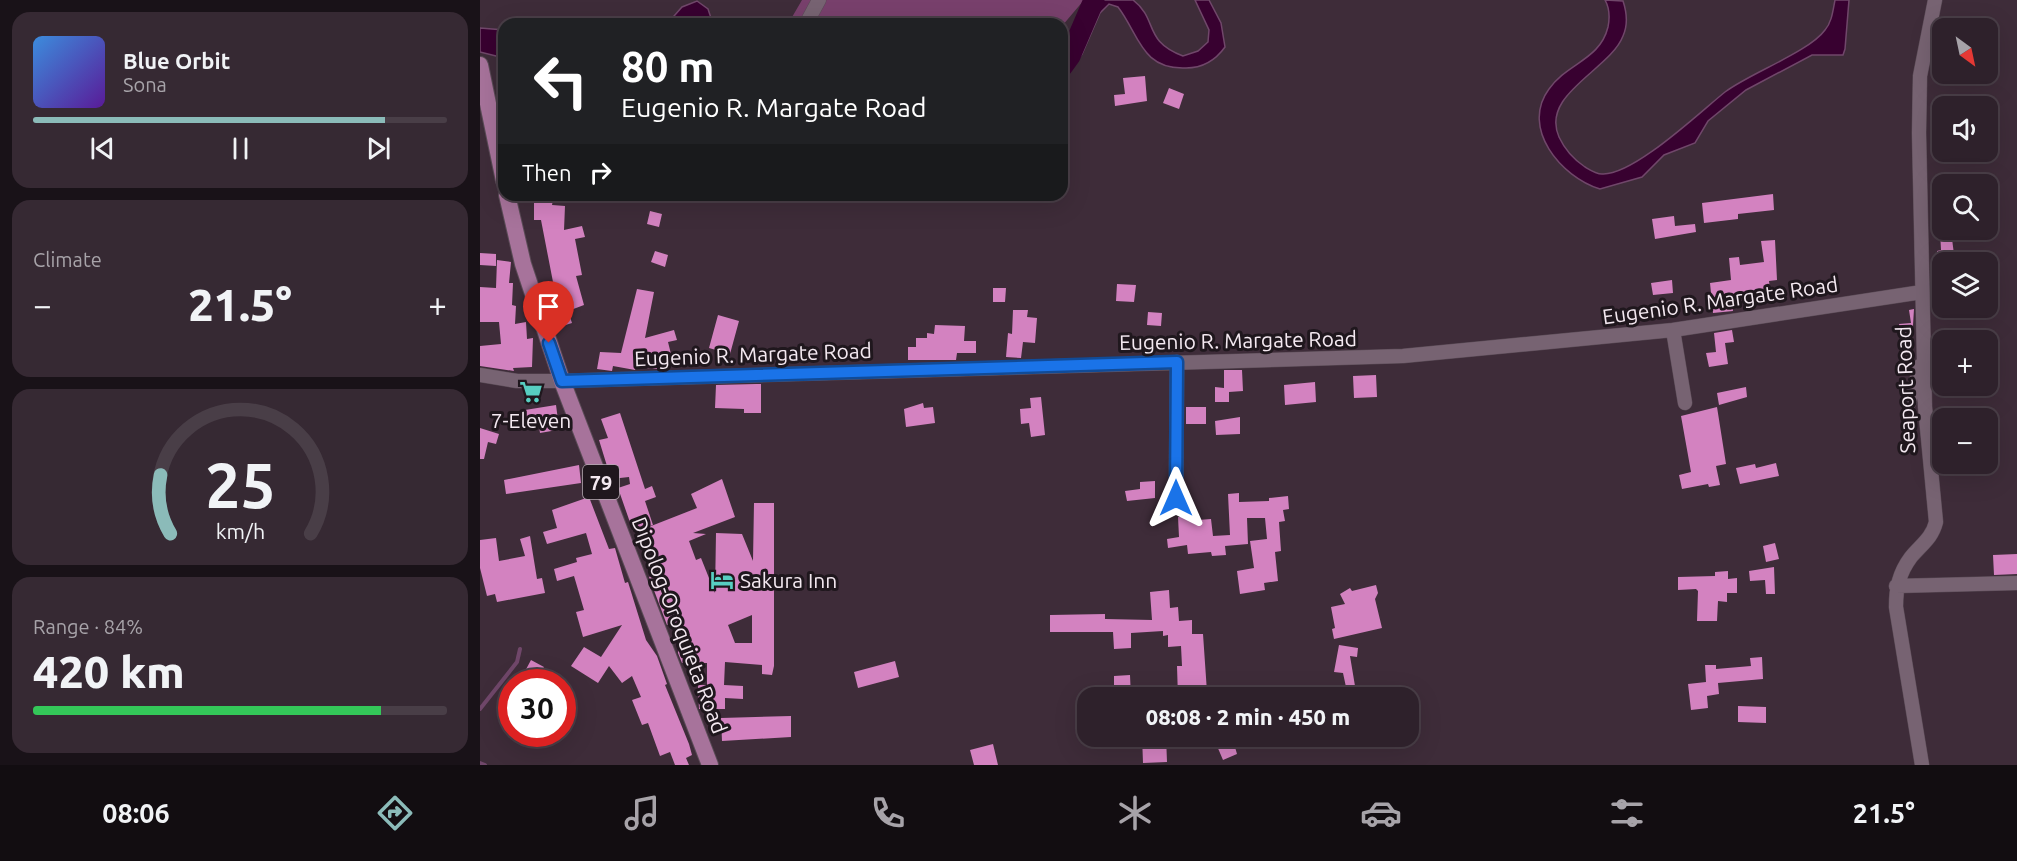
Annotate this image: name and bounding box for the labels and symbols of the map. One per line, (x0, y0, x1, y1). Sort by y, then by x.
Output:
north arrow (1932, 18, 1998, 84)
street label: Eugenio R. Margate Road (1601, 272, 1839, 328)
pin (523, 281, 574, 343)
street label: Eugenio R. Margate Road (1119, 326, 1357, 354)
street label: Seaport Road (1891, 326, 1919, 454)
street label: Eugenio R. Margate Road (634, 338, 872, 370)
supermarket icon: 7-Eleven (518, 379, 544, 405)
place label: 7-Eleven (491, 408, 571, 432)
road number: 79 (583, 465, 619, 499)
position arrow (1144, 466, 1208, 530)
street label: Dipolog-Oroquieta Road (628, 513, 732, 737)
hotel icon: Sakura Inn (709, 567, 735, 593)
place label: Sakura Inn (740, 568, 837, 592)
speed limit sign: 30 (498, 669, 576, 747)

